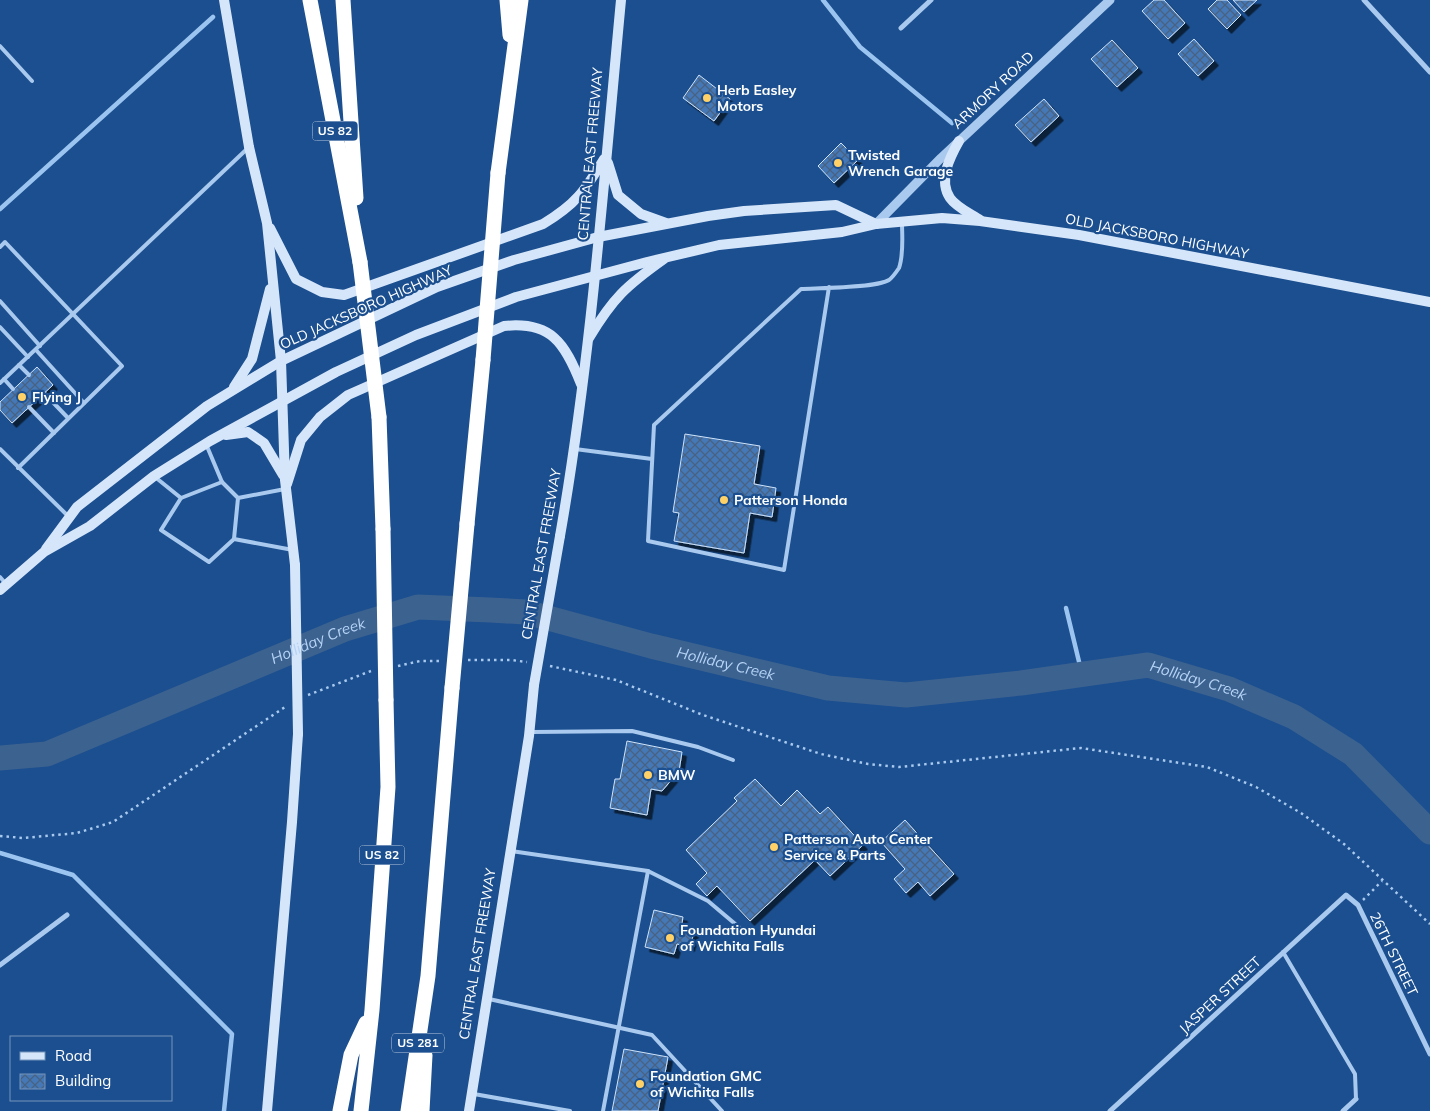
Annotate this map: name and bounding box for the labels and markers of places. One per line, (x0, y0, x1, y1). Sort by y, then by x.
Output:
place label: Herb Easley Motors (717, 81, 797, 115)
marker: Herb Easley Motors (701, 92, 713, 104)
place label: Twisted Wrench Garage (848, 146, 954, 180)
marker: Twisted Wrench Garage (832, 157, 844, 169)
place label: Flying J (32, 388, 81, 406)
marker: Flying J (16, 391, 28, 403)
place label: Patterson Honda (734, 491, 847, 509)
marker: Patterson Honda (718, 494, 730, 506)
place label: BMW (658, 766, 696, 784)
marker: BMW (642, 769, 654, 781)
place label: Patterson Auto Center Service & Parts (784, 830, 933, 864)
marker: Patterson Auto Center Service & Parts (768, 841, 780, 853)
place label: Foundation Hyundai of Wichita Falls (680, 921, 816, 955)
marker: Foundation Hyundai of Wichita Falls (664, 932, 676, 944)
place label: Foundation GMC of Wichita Falls (650, 1067, 762, 1101)
marker: Foundation GMC of Wichita Falls (634, 1078, 646, 1090)

